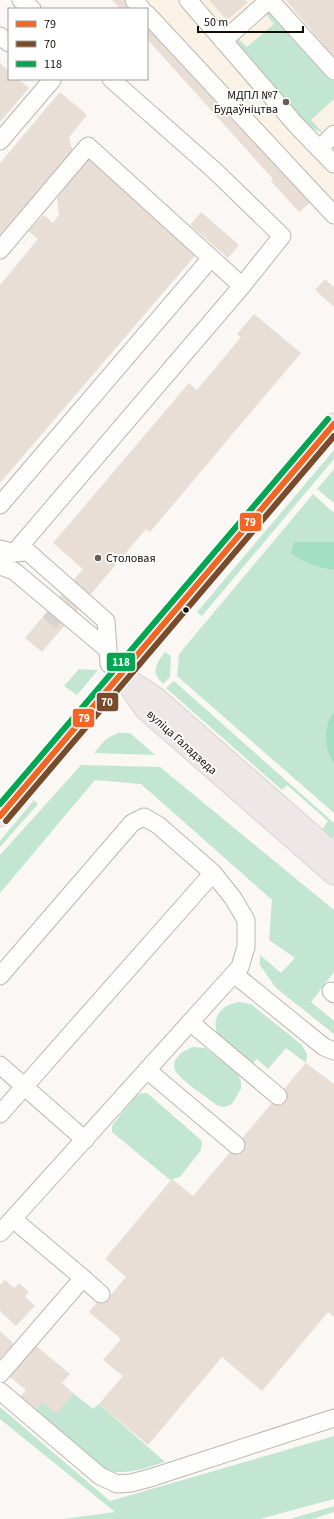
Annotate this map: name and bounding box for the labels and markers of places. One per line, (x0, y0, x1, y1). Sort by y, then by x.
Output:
place label: МДПЛ №7 Будаўніцтва (214, 87, 278, 118)
marker: МДПЛ №7 Будаўніцтва (281, 97, 291, 107)
place label: Столовая (106, 550, 156, 567)
marker: Столовая (93, 553, 103, 563)
unlabelled marker (181, 605, 191, 615)

